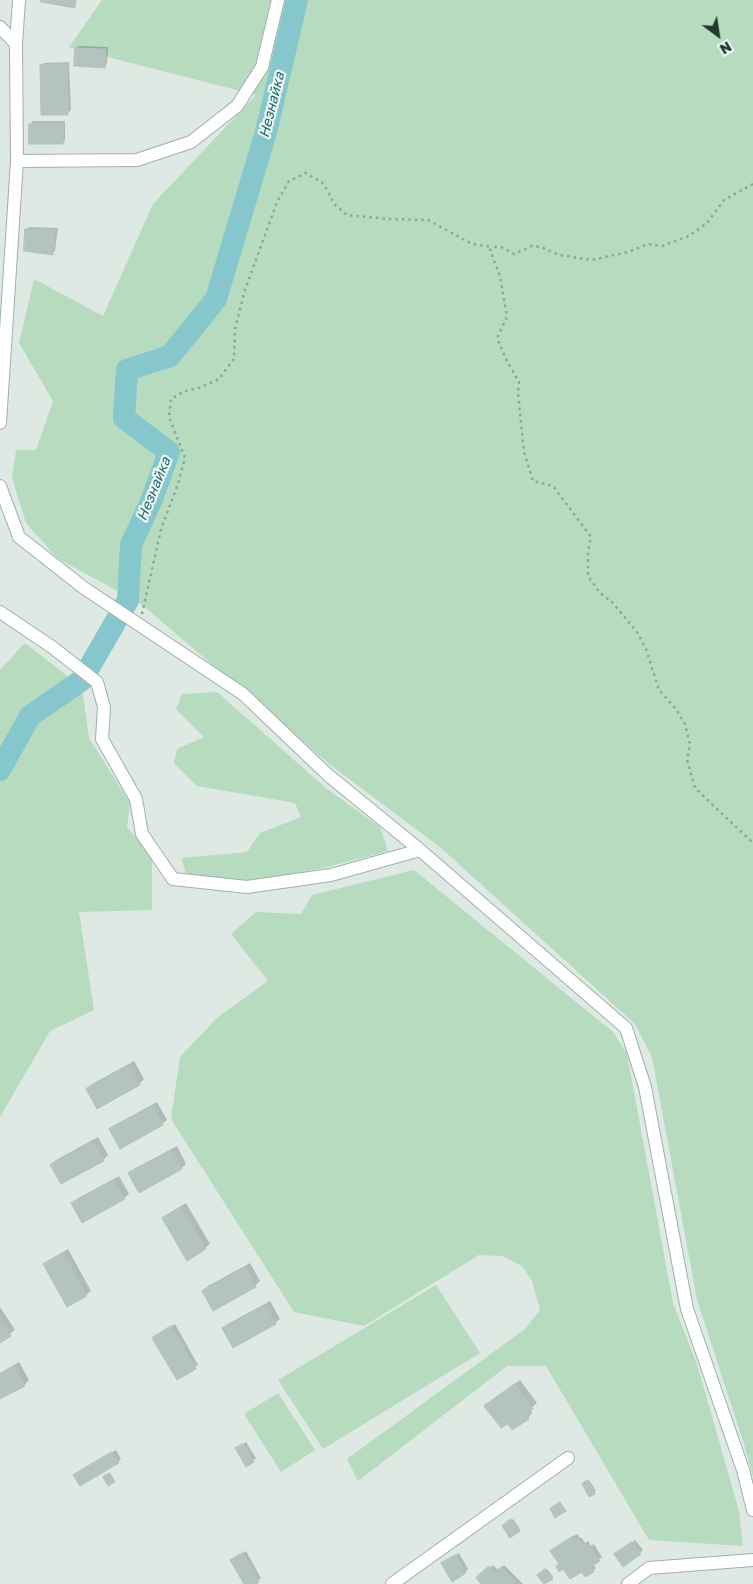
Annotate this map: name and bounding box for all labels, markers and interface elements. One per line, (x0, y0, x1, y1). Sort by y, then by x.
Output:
north arrow (693, 10, 743, 60)
text: N (717, 38, 735, 58)
water label: Незнайка (256, 71, 288, 139)
water label: Незнайка (134, 455, 174, 523)

